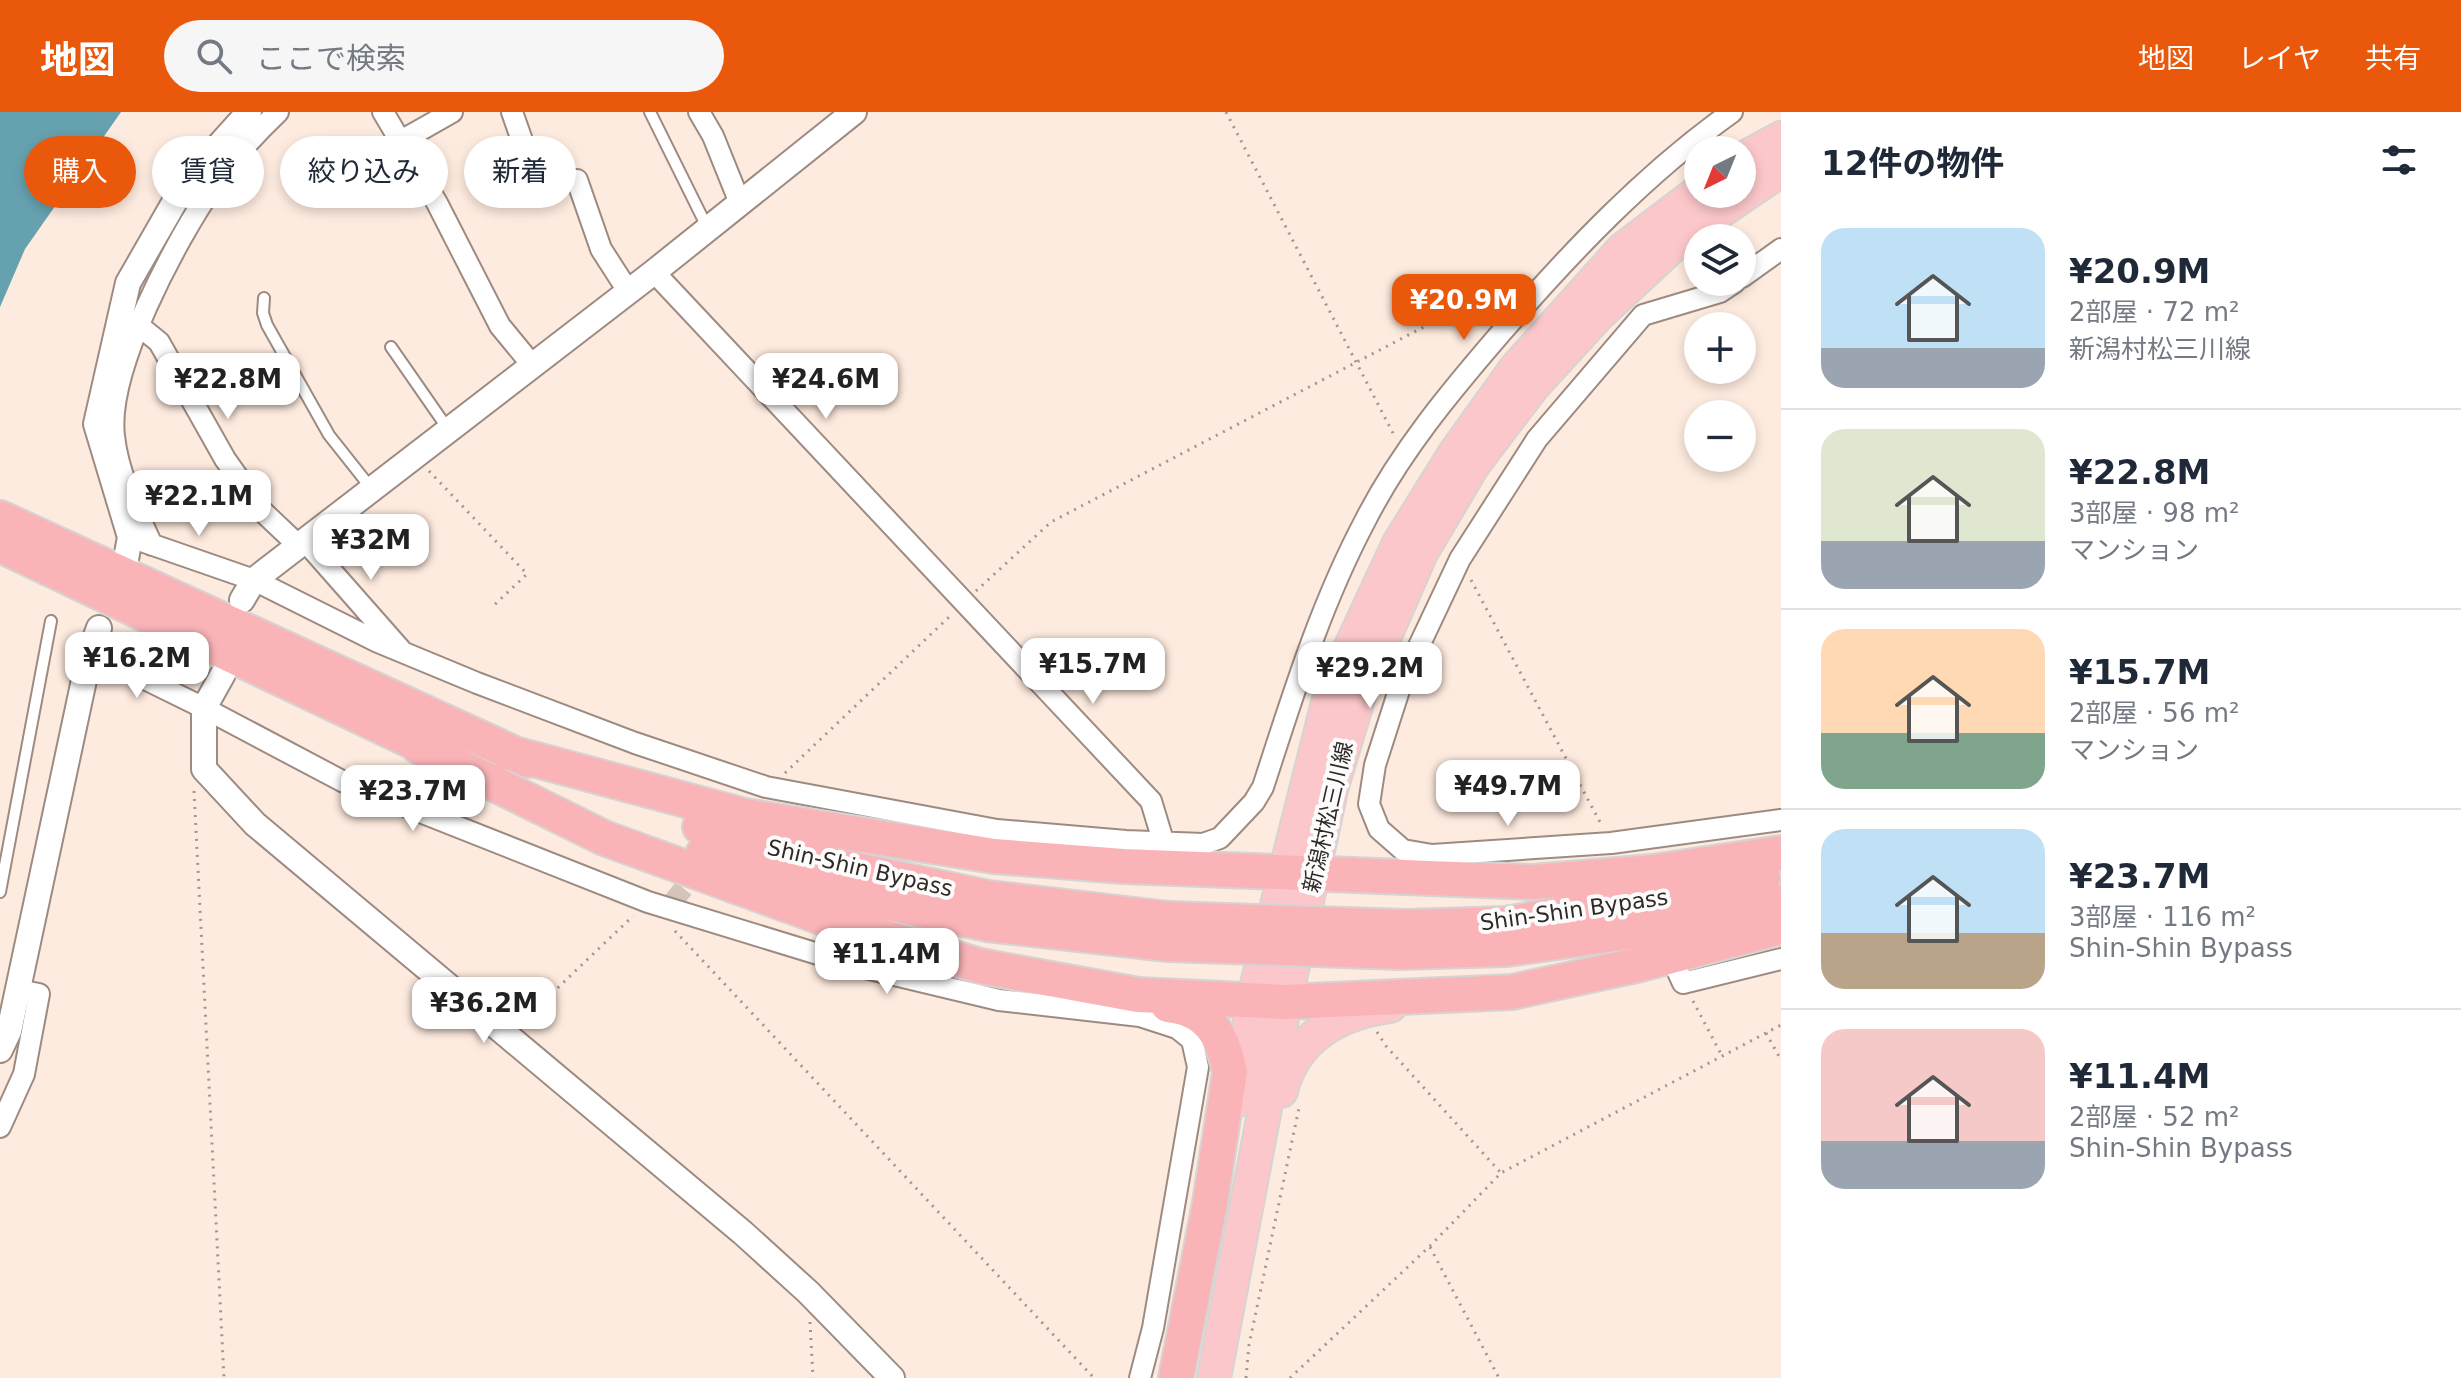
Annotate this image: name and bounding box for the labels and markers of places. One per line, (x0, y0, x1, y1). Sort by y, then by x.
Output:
pin: ¥20.9M (1399, 274, 1529, 342)
pin: ¥22.8M (163, 353, 293, 421)
pin: ¥24.6M (761, 353, 891, 421)
pin: ¥22.1M (134, 470, 264, 538)
pin: ¥32M (324, 514, 418, 582)
pin: ¥16.2M (72, 632, 202, 700)
pin: ¥15.7M (1028, 638, 1158, 706)
pin: ¥29.2M (1305, 642, 1435, 710)
pin: ¥49.7M (1443, 760, 1573, 828)
pin: ¥23.7M (348, 765, 478, 833)
pin: ¥11.4M (822, 928, 952, 996)
pin: ¥36.2M (419, 977, 549, 1045)

